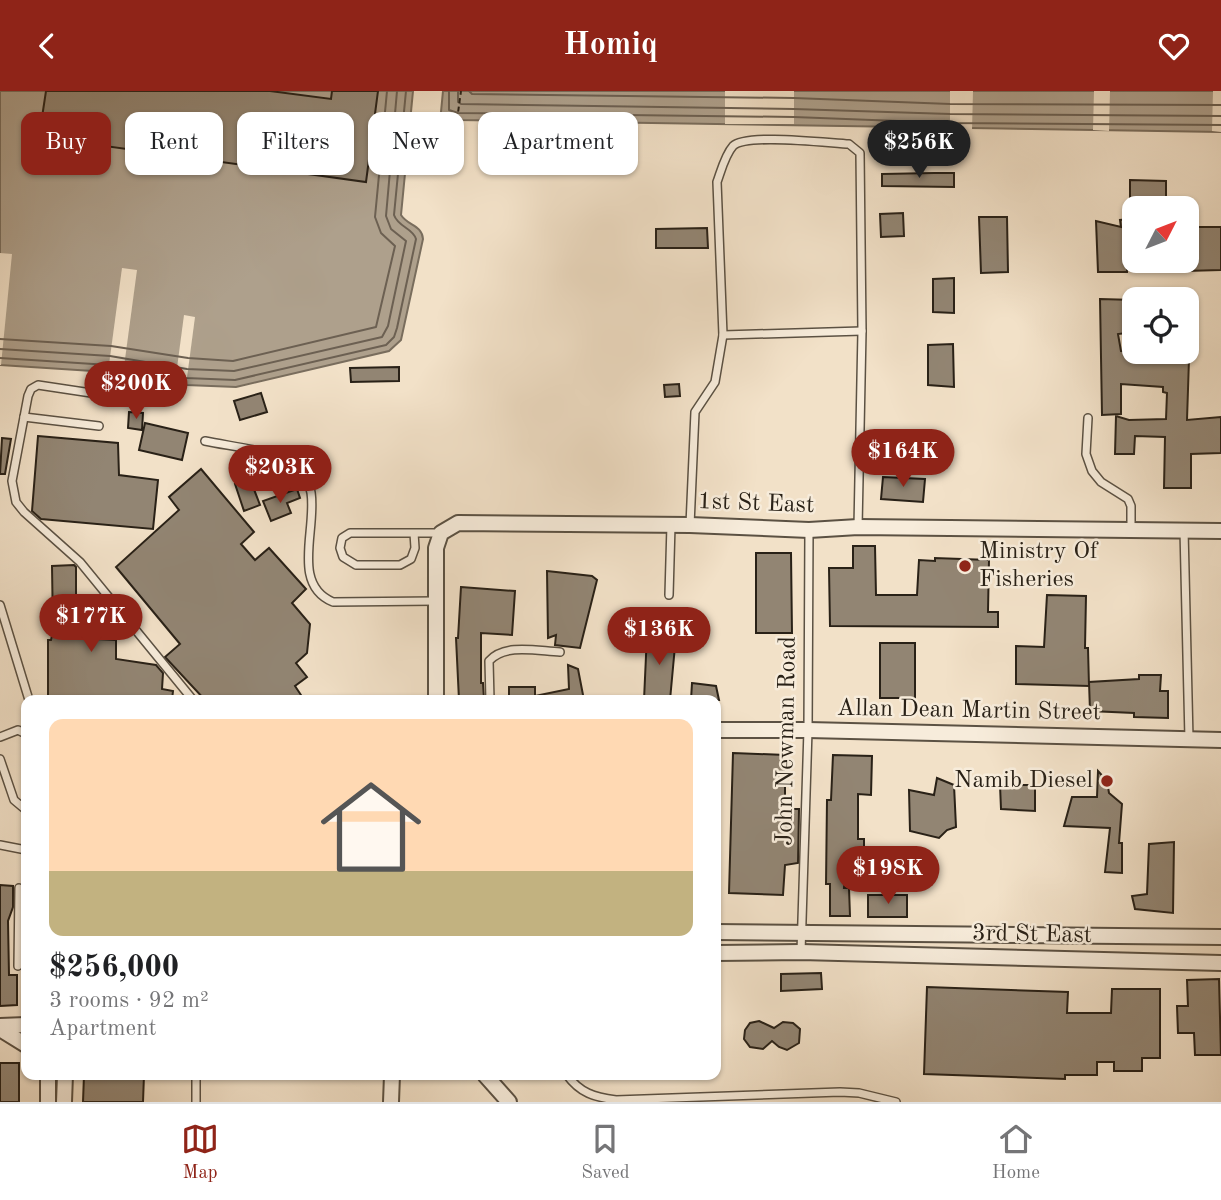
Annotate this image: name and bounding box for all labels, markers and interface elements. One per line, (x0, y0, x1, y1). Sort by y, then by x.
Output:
icon: back (28, 27, 66, 65)
icon: heart (1155, 27, 1193, 65)
text: Homiq (563, 30, 658, 62)
chip: Buy (21, 112, 111, 175)
chip: Rent (125, 112, 223, 175)
chip: Filters (237, 112, 354, 175)
chip: New (368, 112, 464, 175)
chip: Apartment (478, 112, 638, 175)
pin: $256K (870, 120, 968, 180)
text: $256K (883, 131, 955, 154)
north arrow (1122, 196, 1199, 273)
map controls (1122, 196, 1199, 364)
button: locate (1122, 287, 1199, 364)
pin: $200K (87, 361, 185, 421)
text: $200K (100, 372, 172, 395)
pin: $164K (854, 429, 952, 489)
text: $164K (867, 440, 939, 463)
pin: $203K (231, 445, 329, 505)
text: $203K (244, 456, 316, 479)
street label: 1st St East (697, 490, 815, 518)
place label: Ministry Of Fisheries (979, 540, 1099, 592)
marker: Ministry Of Fisheries (957, 558, 973, 574)
pin: $177K (42, 595, 140, 654)
text: $177K (55, 605, 127, 628)
pin: $136K (610, 607, 708, 667)
text: $136K (623, 618, 695, 641)
street label: John Newman Road (773, 636, 801, 846)
street label: Allan Dean Martin Street (837, 697, 1101, 725)
icon: home (308, 764, 434, 890)
place label: Namib Diesel (954, 769, 1093, 793)
marker: Namib Diesel (1099, 773, 1115, 789)
pin: $198K (839, 847, 937, 906)
text: $198K (852, 857, 924, 880)
street label: 3rd St East (972, 922, 1092, 948)
text: $256,000 (49, 953, 179, 983)
text: 3 rooms · 92 m² (49, 989, 209, 1012)
text: Apartment (49, 1017, 157, 1040)
tab: Map (181, 1120, 219, 1185)
tab: Saved (581, 1120, 630, 1185)
tab: Home (992, 1120, 1040, 1185)

